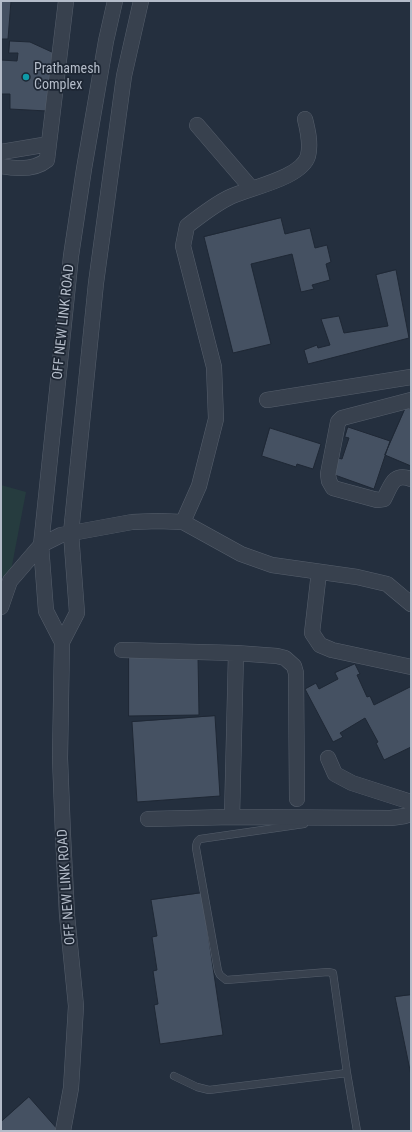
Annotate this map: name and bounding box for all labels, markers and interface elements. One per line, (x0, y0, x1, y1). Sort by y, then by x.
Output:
place label: Prathamesh Complex (34, 61, 100, 94)
marker: Prathamesh Complex (21, 72, 31, 82)
street label: OFF NEW LINK ROAD (50, 263, 78, 381)
street label: OFF NEW LINK ROAD (55, 829, 79, 945)

